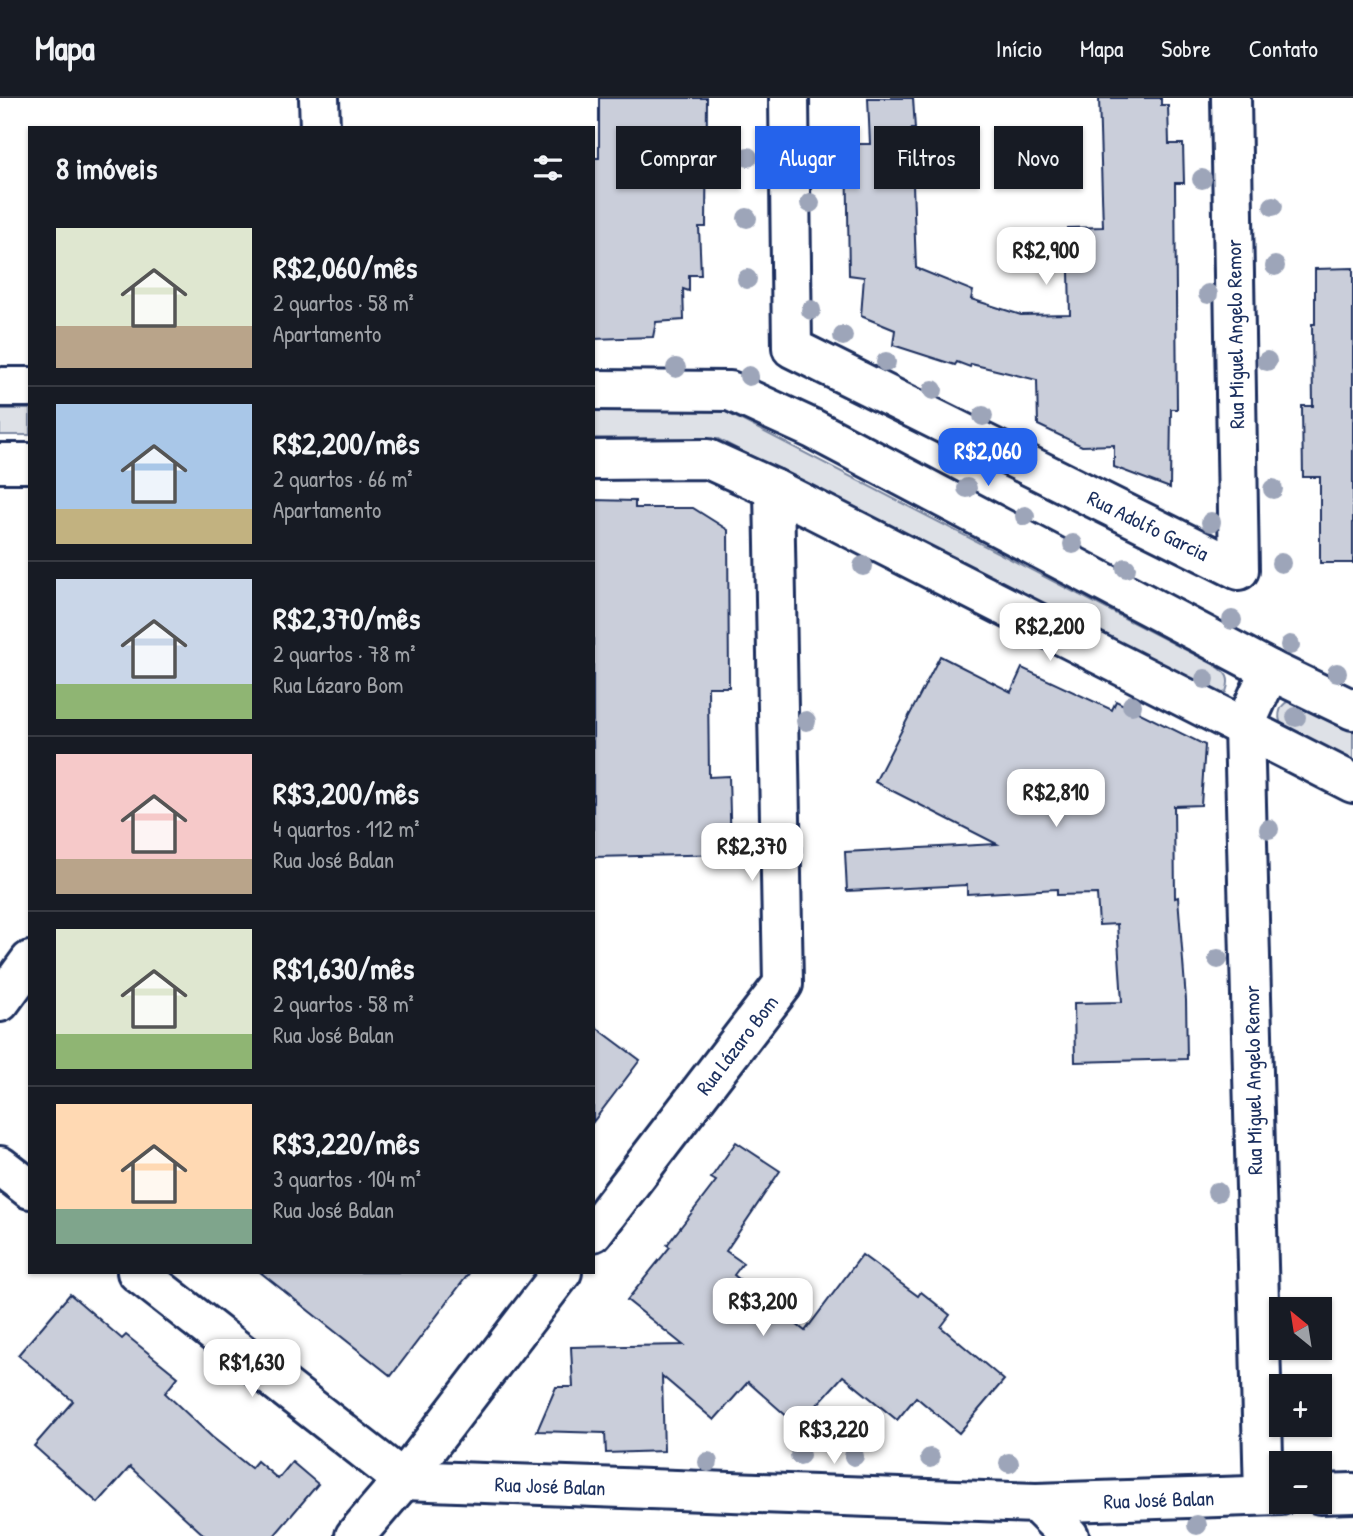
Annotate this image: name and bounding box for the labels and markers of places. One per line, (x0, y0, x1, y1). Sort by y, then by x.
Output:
pin: R$2,900 (981, 228, 1111, 287)
pin: R$2,060 (923, 428, 1053, 488)
pin: R$2,200 (985, 603, 1115, 663)
pin: R$2,810 (991, 770, 1121, 829)
pin: R$2,370 (687, 824, 817, 883)
pin: R$3,200 (698, 1278, 828, 1338)
pin: R$1,630 (187, 1340, 317, 1399)
pin: R$3,220 (769, 1406, 899, 1466)

